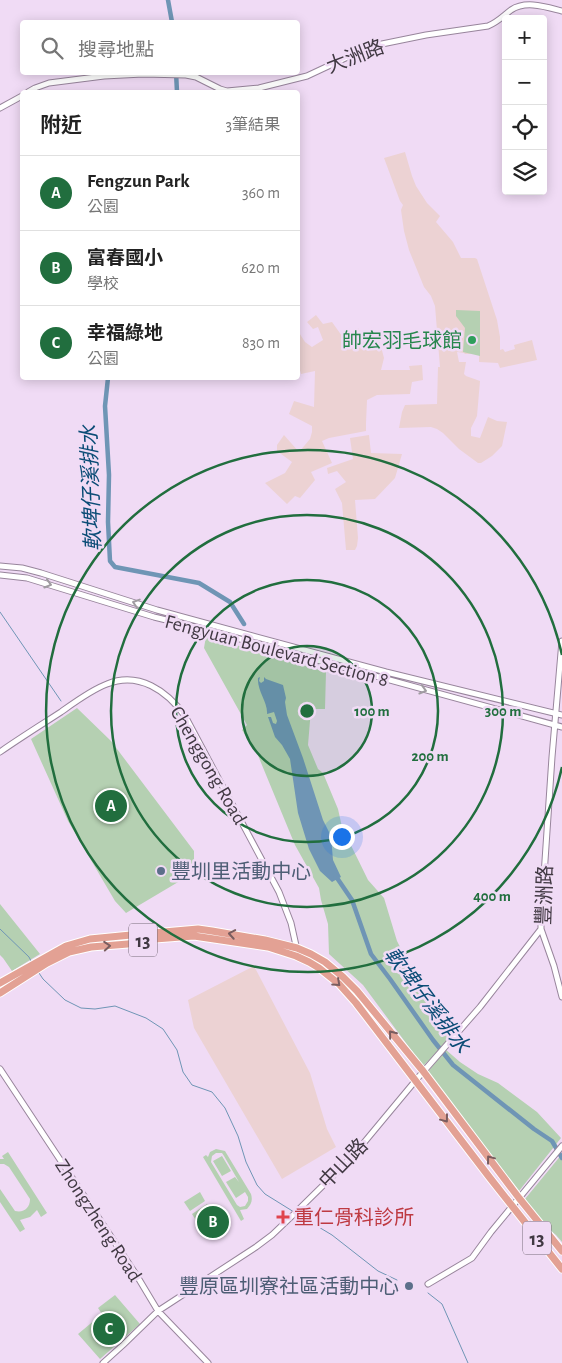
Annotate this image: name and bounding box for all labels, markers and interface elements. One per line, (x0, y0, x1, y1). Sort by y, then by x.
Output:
map controls (502, 15, 547, 195)
button: + (502, 15, 547, 60)
search box (20, 20, 300, 75)
icon: search (38, 34, 66, 62)
street label: 大洲路 (323, 36, 387, 77)
text: 搜尋地點 (78, 41, 154, 60)
button: − (502, 60, 547, 105)
button: locate (502, 105, 547, 150)
text: 附近 (40, 115, 82, 136)
text: 3筆結果 (225, 117, 280, 133)
button: layers (502, 150, 547, 195)
text: Fengzun Park (87, 172, 190, 191)
text: A (51, 185, 61, 201)
text: 360 m (242, 185, 280, 201)
text: 公園 (87, 199, 119, 215)
text: 富春國小 (87, 249, 163, 268)
text: B (51, 260, 61, 276)
text: 620 m (241, 260, 280, 276)
text: 學校 (87, 276, 119, 292)
text: 幸福綠地 (87, 324, 163, 343)
place label: 帥宏羽毛球館 (342, 330, 462, 351)
marker: 帥宏羽毛球館 (466, 334, 478, 346)
text: C (52, 335, 60, 351)
text: 830 m (242, 335, 280, 351)
text: 公園 (87, 351, 119, 367)
water label: 軟埤仔溪排水 (78, 424, 104, 551)
one-way arrow (43, 579, 51, 589)
one-way arrow (133, 599, 141, 609)
street label: Fengyuan Boulevard Section 8 (163, 611, 391, 690)
one-way arrow (419, 684, 427, 695)
centre of rings (298, 702, 316, 720)
street label: Chenggong Road (166, 703, 250, 828)
text: 100 m (354, 704, 390, 719)
text: 300 m (485, 704, 521, 719)
text: 200 m (411, 749, 449, 764)
pin: A (95, 787, 127, 825)
your location (329, 824, 355, 850)
place label: 豐圳里活動中心 (171, 861, 311, 882)
marker: 豐圳里活動中心 (155, 865, 167, 877)
street label: 豐洲路 (533, 865, 556, 925)
text: 400 m (473, 889, 511, 904)
road number: 13 (129, 924, 157, 956)
one-way arrow (228, 929, 236, 940)
one-way arrow (103, 940, 111, 951)
water label: 軟埤仔溪排水 (380, 943, 474, 1058)
one-way arrow (331, 977, 340, 986)
one-way arrow (389, 1030, 398, 1039)
one-way arrow (439, 1113, 448, 1123)
street label: 中山路 (315, 1134, 372, 1192)
one-way arrow (487, 1155, 496, 1165)
street label: Zhongzheng Road (51, 1156, 145, 1285)
pin: B (197, 1203, 229, 1241)
place label: 重仁骨科診所 (294, 1207, 414, 1228)
marker: 重仁骨科診所 (276, 1210, 290, 1224)
road number: 13 (523, 1222, 551, 1254)
place label: 豐原區圳寮社區活動中心 (179, 1276, 399, 1297)
marker: 豐原區圳寮社區活動中心 (403, 1280, 415, 1292)
pin: C (93, 1310, 125, 1348)

